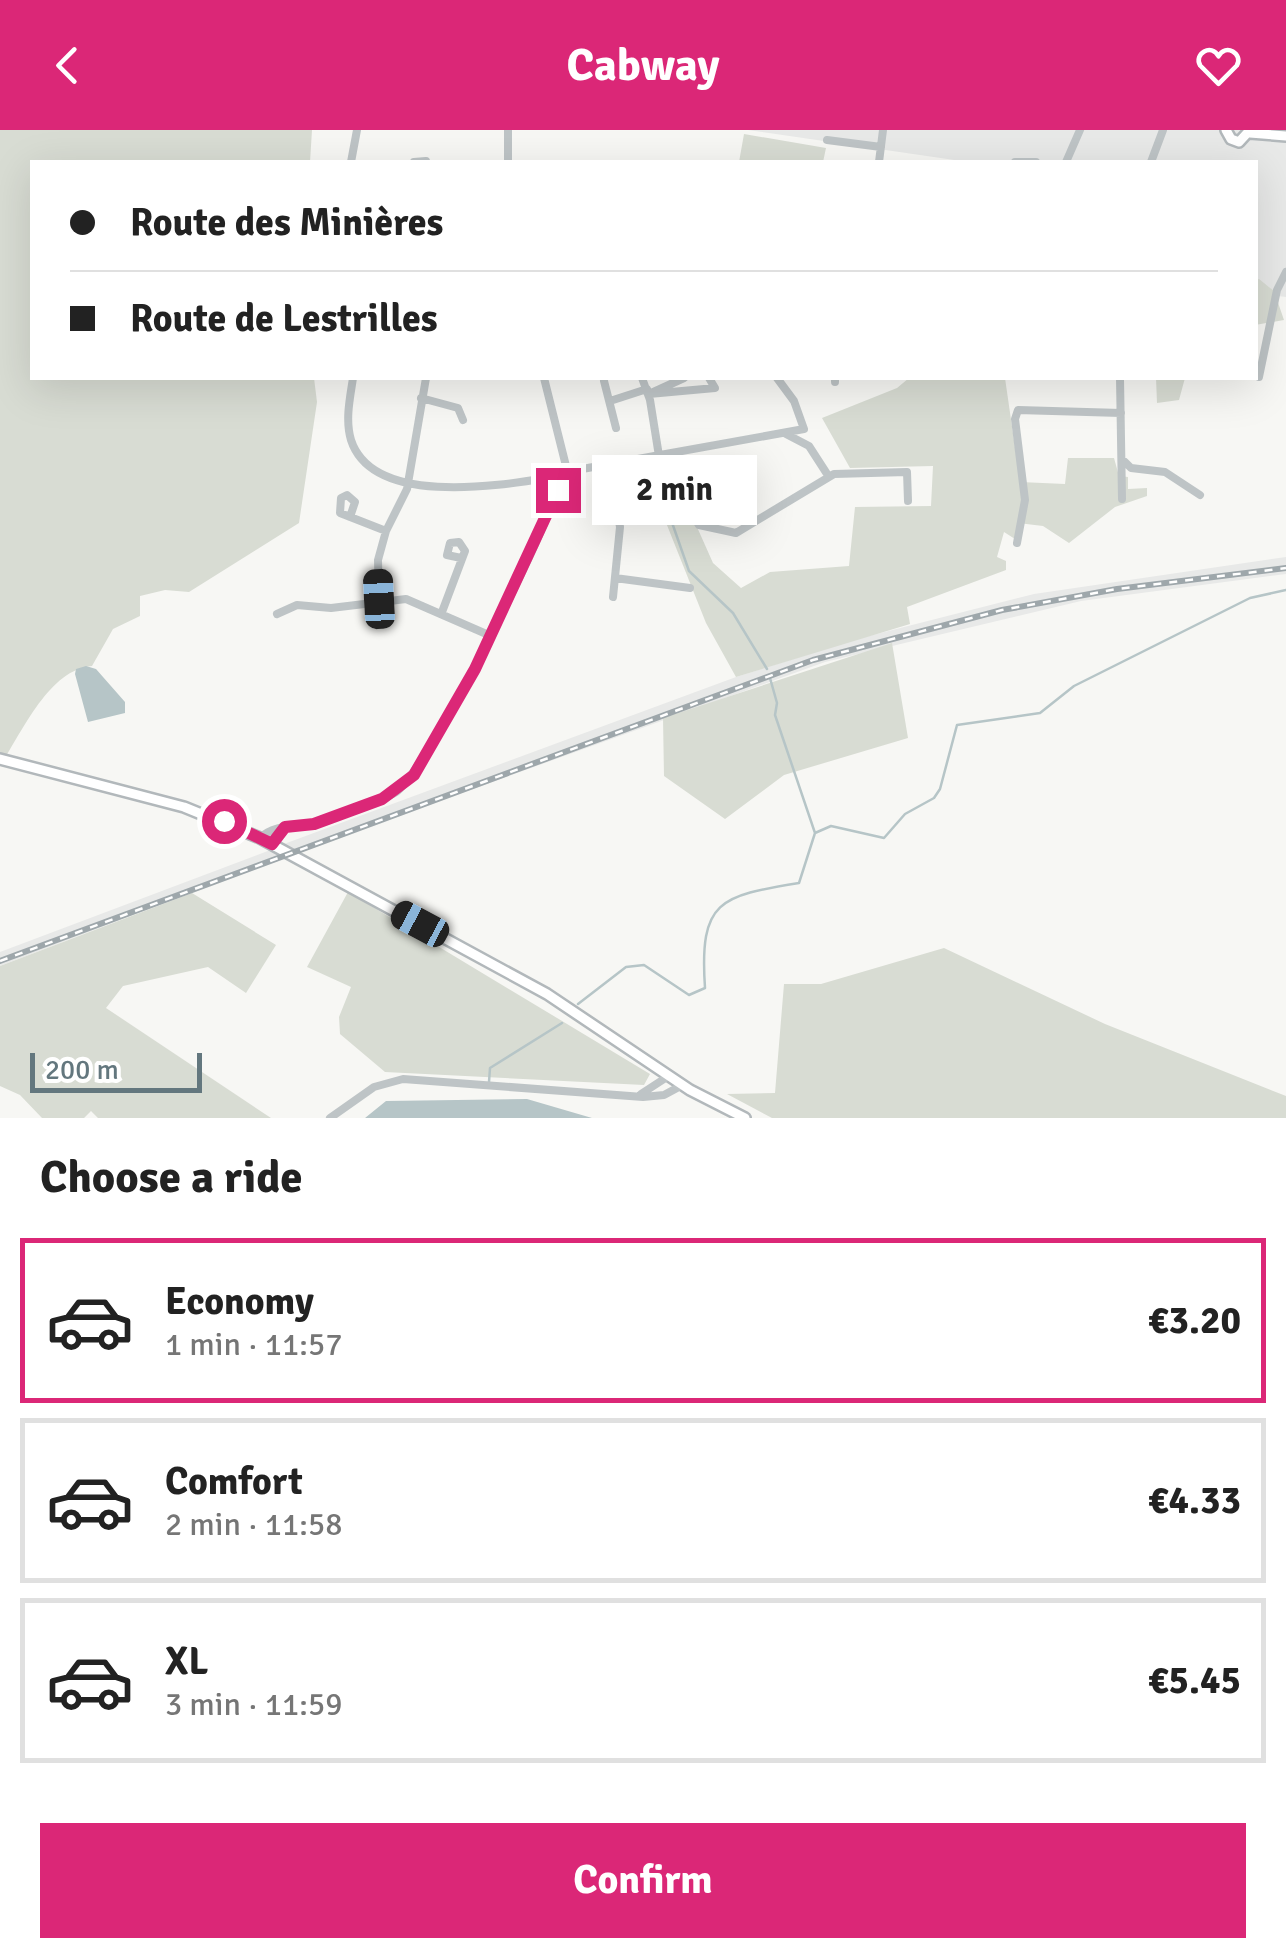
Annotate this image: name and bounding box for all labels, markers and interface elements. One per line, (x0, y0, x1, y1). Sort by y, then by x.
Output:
icon: back (40, 38, 95, 93)
text: Cabway (566, 38, 720, 93)
icon: heart (1191, 38, 1246, 93)
text: Route des Minières (130, 199, 443, 246)
text: Route de Lestrilles (130, 295, 438, 342)
callout: 2 min (593, 455, 758, 525)
route end (536, 468, 581, 513)
text: 2 min (636, 470, 713, 509)
car (362, 568, 396, 630)
route start (202, 799, 247, 844)
car (386, 897, 454, 951)
scale bar (30, 1048, 202, 1093)
text: 200 m (45, 1053, 119, 1087)
text: Choose a ride (40, 1150, 303, 1205)
icon: car (45, 1276, 135, 1366)
text: Economy (165, 1278, 314, 1325)
text: €3.20 (1148, 1297, 1241, 1344)
text: 1 min · 11:57 (165, 1325, 343, 1364)
icon: car (45, 1456, 135, 1546)
text: Comfort (165, 1458, 303, 1505)
text: €4.33 (1148, 1477, 1241, 1524)
text: 2 min · 11:58 (165, 1505, 343, 1544)
icon: car (45, 1636, 135, 1726)
text: XL (165, 1638, 208, 1685)
text: €5.45 (1148, 1657, 1241, 1704)
text: 3 min · 11:59 (165, 1685, 343, 1724)
button: Confirm (40, 1823, 1246, 1938)

